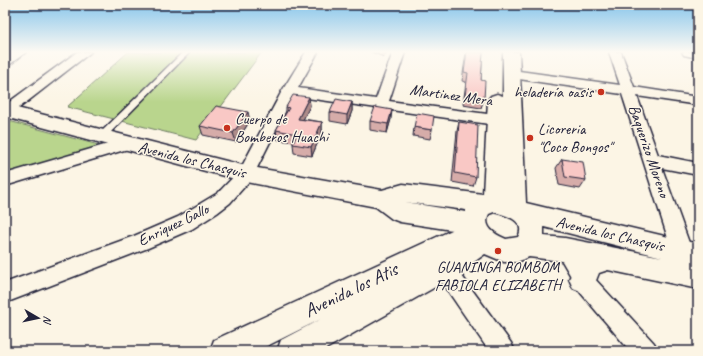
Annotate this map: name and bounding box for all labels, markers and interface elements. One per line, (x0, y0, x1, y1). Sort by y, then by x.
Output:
street label: Martinez Mera (409, 79, 495, 111)
place label: heladería oasis (514, 82, 595, 102)
marker: heladería oasis (596, 87, 606, 97)
street label: Baquerizo Moreno (624, 102, 675, 202)
place label: Cuerpo de Bomberos Huachi (235, 109, 330, 147)
place label: Licoreria "Coco Bongos" (538, 119, 615, 157)
marker: Cuerpo de Bomberos Huachi (222, 123, 232, 133)
marker: Licoreria "Coco Bongos" (525, 133, 535, 143)
street label: Avenida los Chasquis (136, 137, 249, 183)
street label: Enriquez Gallo (134, 198, 214, 251)
street label: Avenida los Chasquis (554, 212, 667, 256)
marker: GUANINGA BOMBOM FABIOLA ELIZABETH (493, 246, 503, 256)
street label: Avenida los Atis (300, 256, 404, 323)
place label: GUANINGA BOMBOM FABIOLA ELIZABETH (435, 257, 564, 295)
north arrow (18, 298, 58, 338)
text: N (40, 315, 55, 326)

